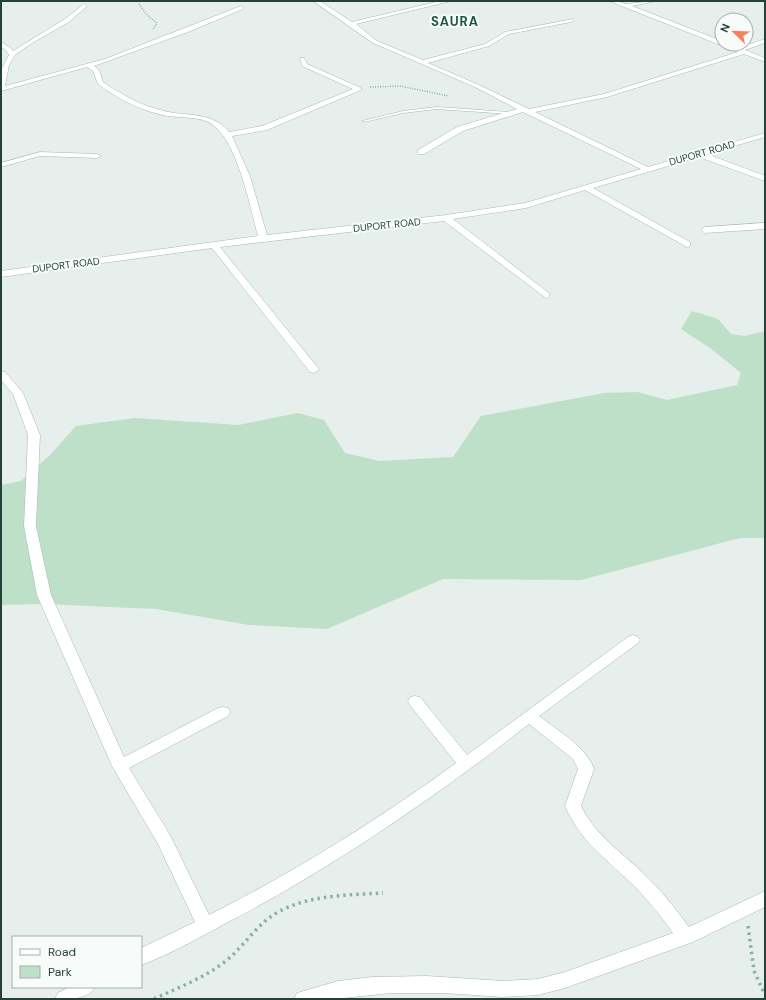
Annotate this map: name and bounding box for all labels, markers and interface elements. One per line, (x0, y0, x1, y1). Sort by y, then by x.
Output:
north arrow (714, 12, 754, 52)
district label: SAURA (431, 13, 479, 30)
text: N (717, 22, 733, 35)
street label: DUPORT ROAD (668, 137, 737, 169)
street label: DUPORT ROAD (353, 215, 422, 235)
street label: DUPORT ROAD (32, 254, 101, 276)
legend (12, 936, 142, 988)
text: Road (48, 944, 76, 960)
text: Park (48, 964, 72, 980)

